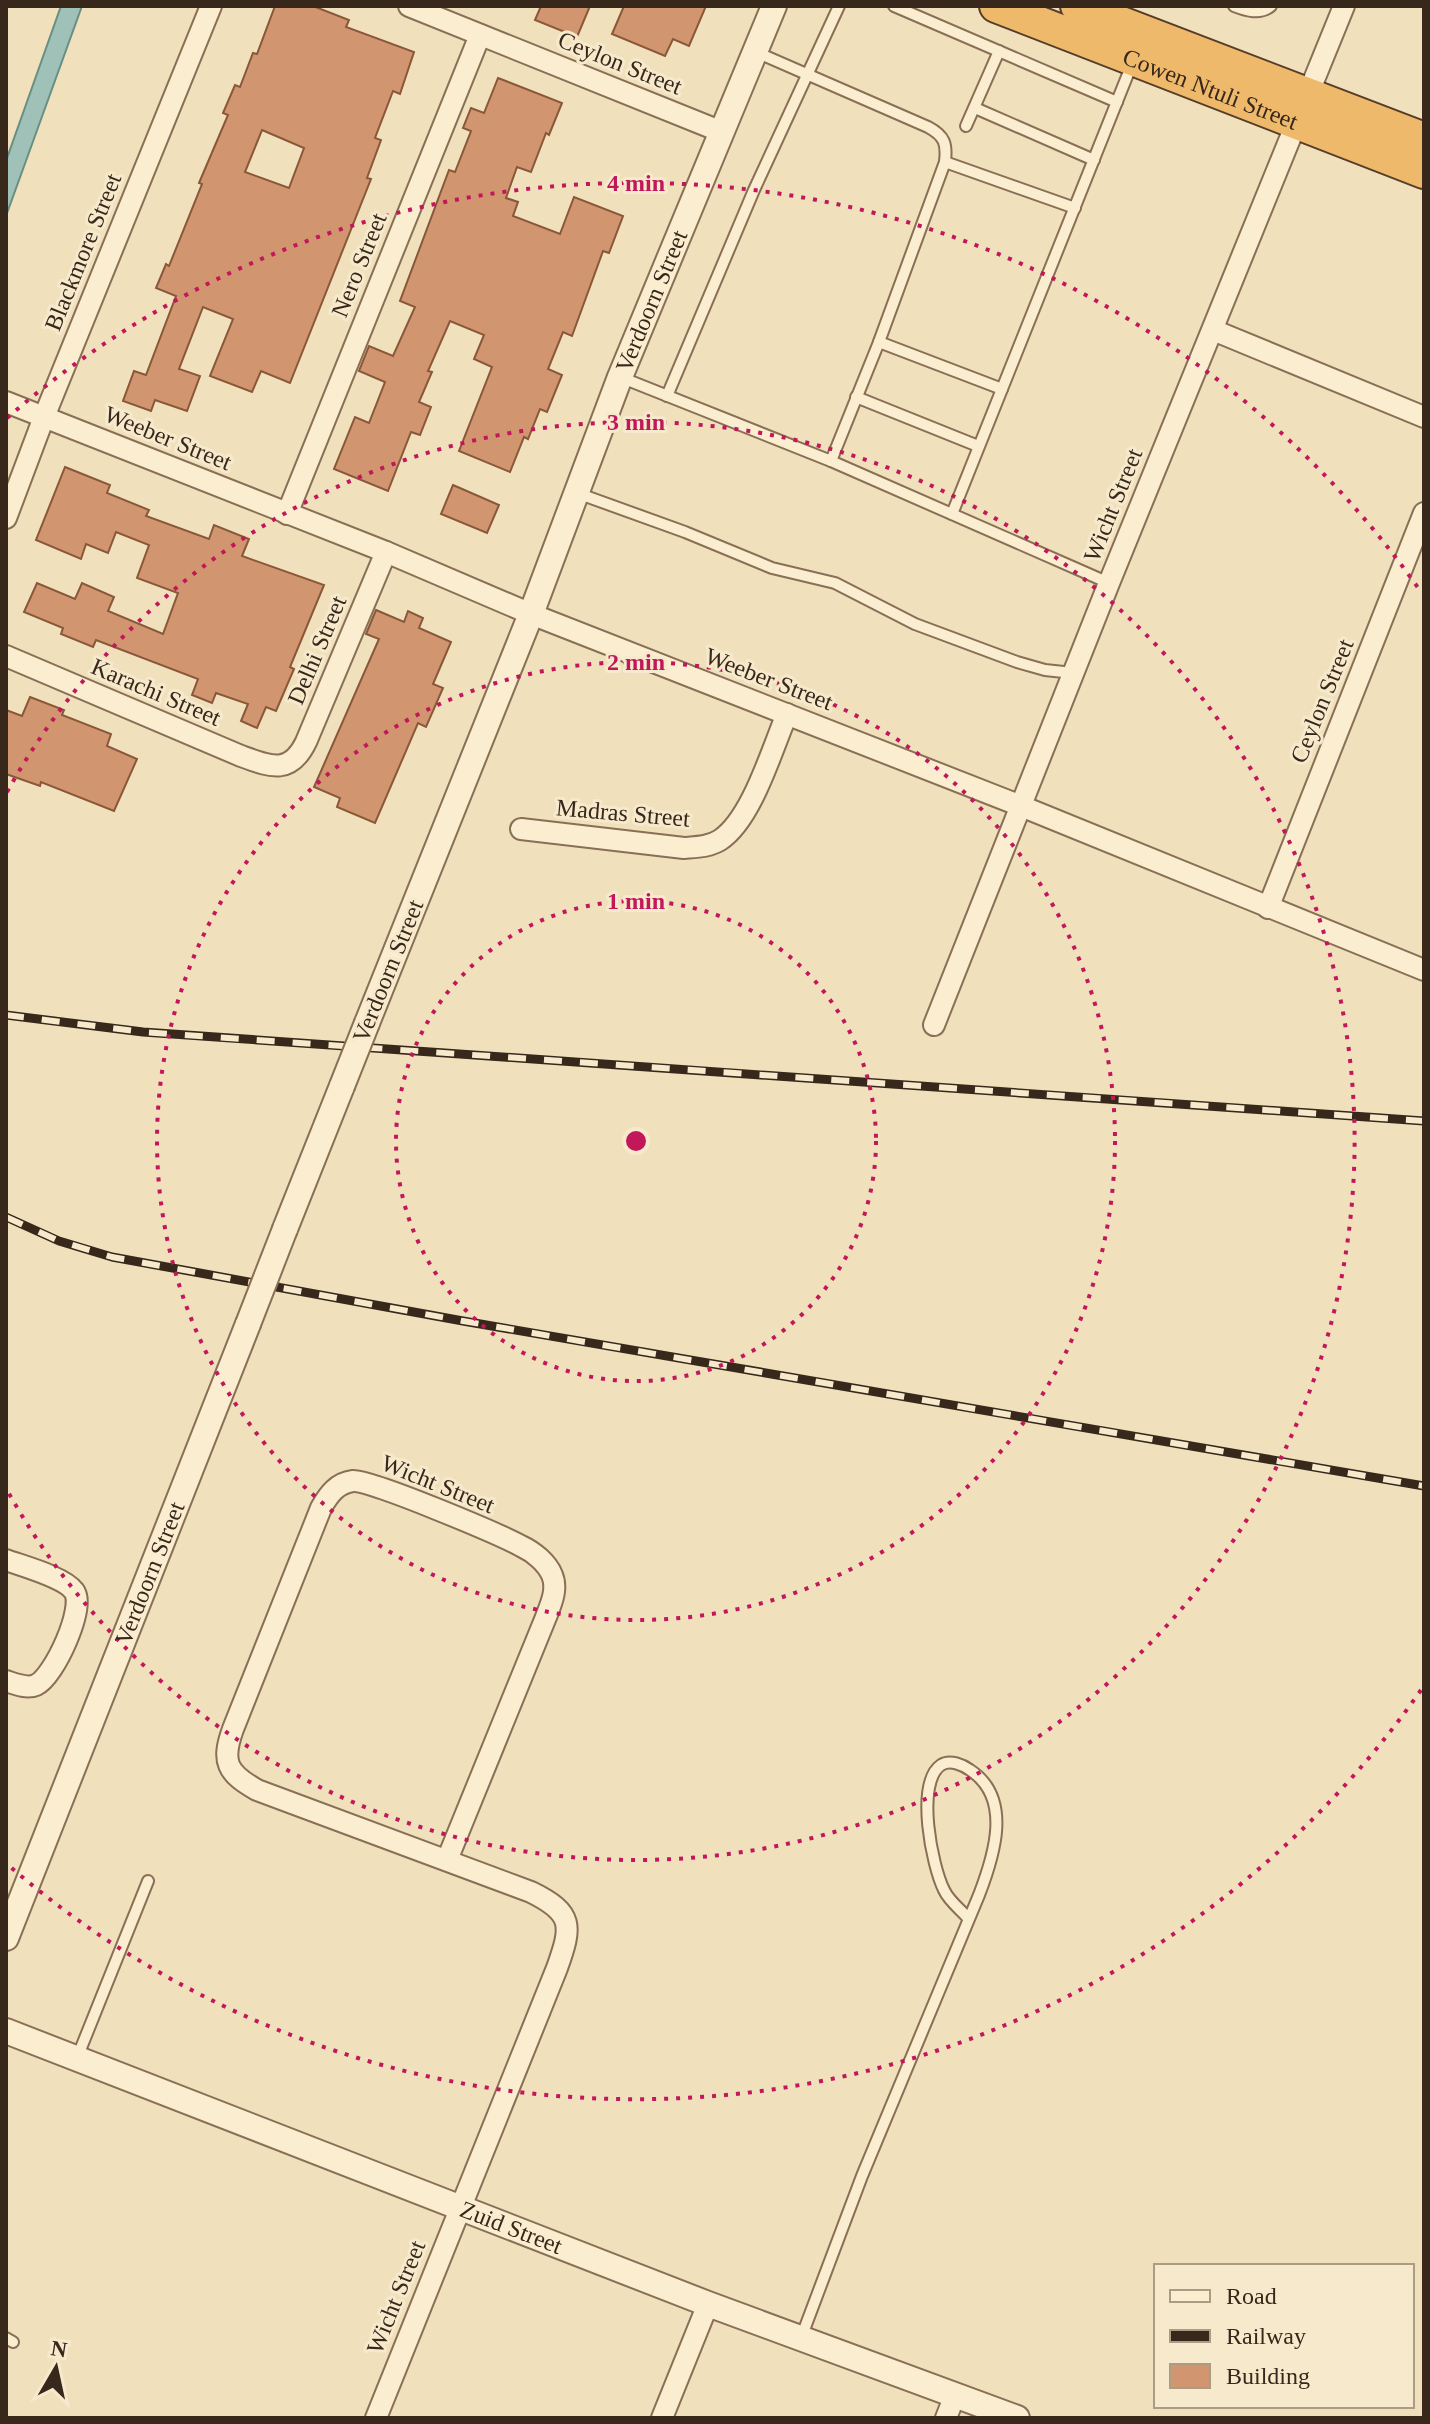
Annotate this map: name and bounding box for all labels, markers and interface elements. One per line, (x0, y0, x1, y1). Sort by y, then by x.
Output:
street label: Ceylon Street (554, 26, 686, 100)
street label: Cowen Ntuli Street (1119, 44, 1302, 135)
street label: Blackmore Street (40, 169, 127, 334)
text: 4 min (607, 170, 665, 196)
street label: Nero Street (326, 209, 392, 321)
street label: Verdoorn Street (610, 226, 693, 376)
street label: Weeber Street (101, 401, 236, 475)
text: 3 min (607, 409, 665, 435)
street label: Wicht Street (1079, 444, 1148, 565)
street label: Delhi Street (283, 592, 352, 708)
street label: Ceylon Street (1285, 635, 1359, 767)
street label: Weeber Street (701, 643, 837, 715)
text: 2 min (607, 649, 665, 675)
street label: Karachi Street (87, 653, 225, 731)
street label: Madras Street (555, 794, 691, 832)
text: 1 min (607, 888, 665, 914)
street label: Verdoorn Street (348, 896, 429, 1046)
centre of rings (622, 1127, 650, 1155)
street label: Wicht Street (378, 1450, 499, 1519)
street label: Verdoorn Street (110, 1498, 190, 1648)
street label: Zuid Street (456, 2196, 566, 2259)
street label: Wicht Street (362, 2236, 431, 2357)
legend (1154, 2264, 1414, 2408)
text: Road (1226, 2283, 1277, 2309)
text: Railway (1226, 2323, 1306, 2349)
north arrow (16, 2328, 96, 2408)
text: N (49, 2335, 69, 2362)
text: Building (1226, 2363, 1310, 2389)

